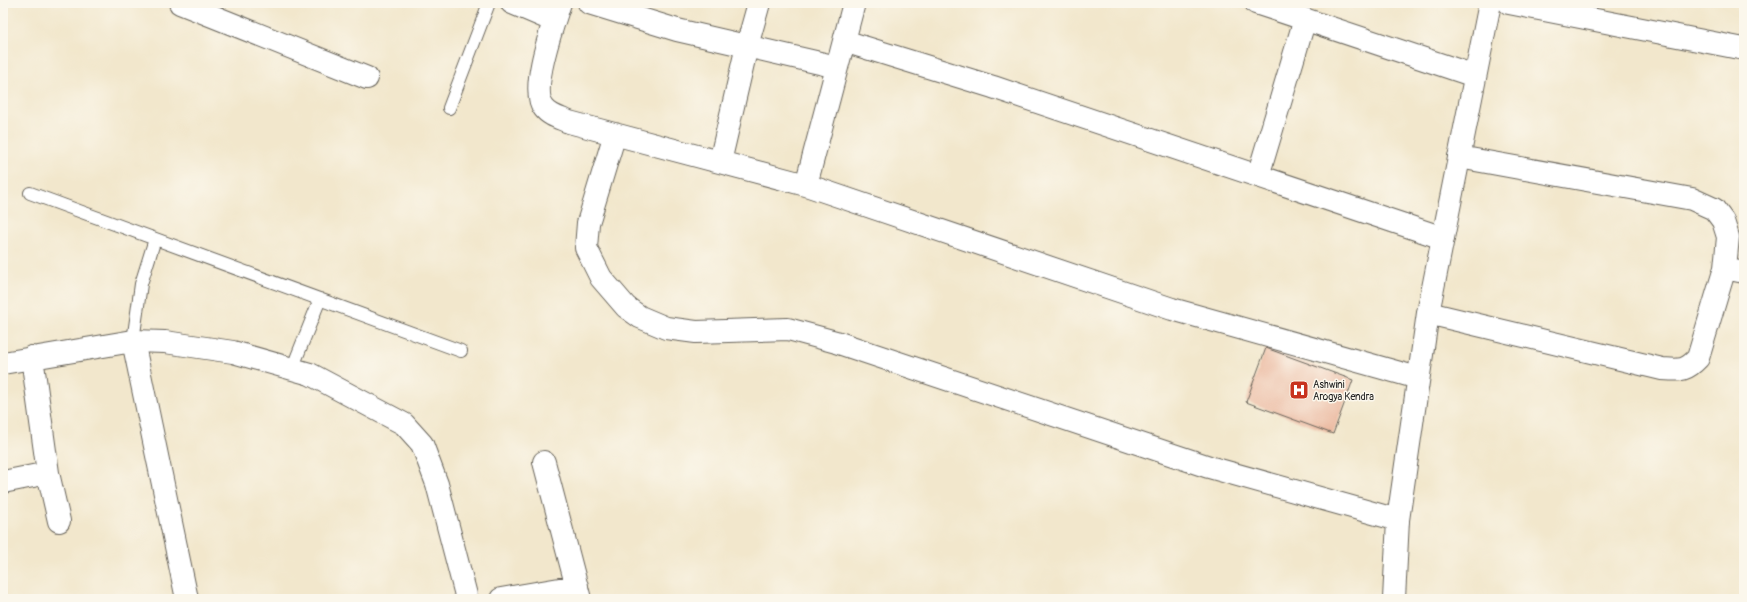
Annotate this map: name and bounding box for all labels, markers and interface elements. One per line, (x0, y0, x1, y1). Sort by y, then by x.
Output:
hospital icon: Ashwini Arogya Kendra (1288, 379, 1310, 401)
place label: Ashwini Arogya Kendra (1313, 379, 1374, 403)

